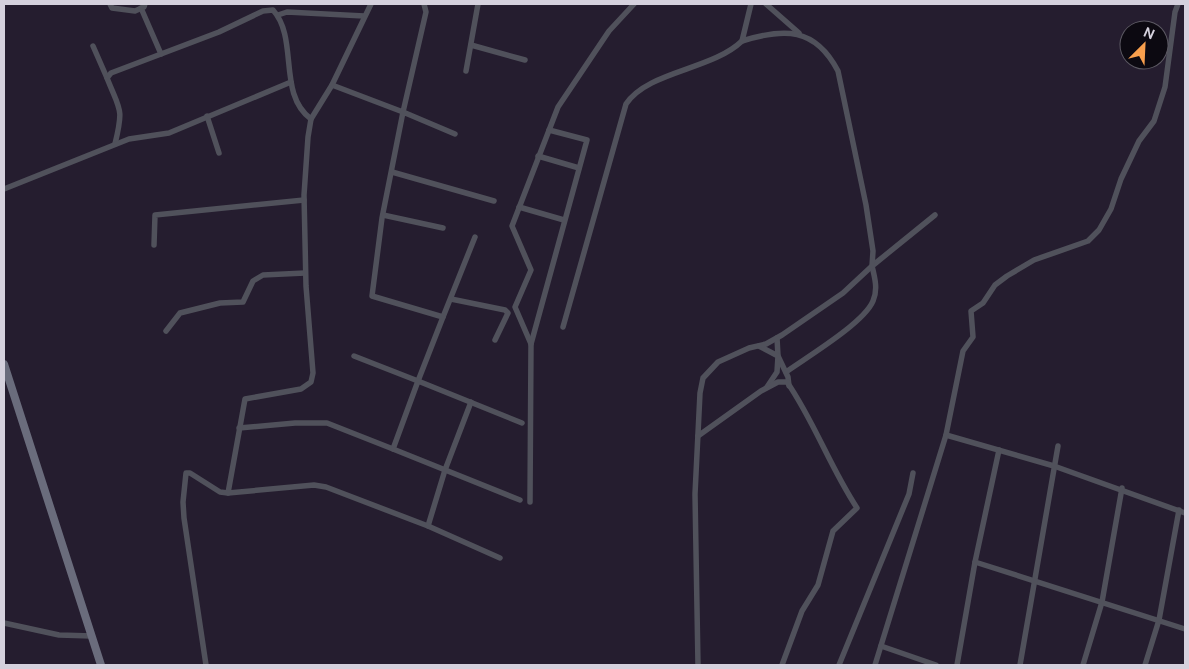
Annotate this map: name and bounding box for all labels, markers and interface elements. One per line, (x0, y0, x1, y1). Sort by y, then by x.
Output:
north arrow (1119, 20, 1169, 70)
text: N (1141, 23, 1158, 43)

